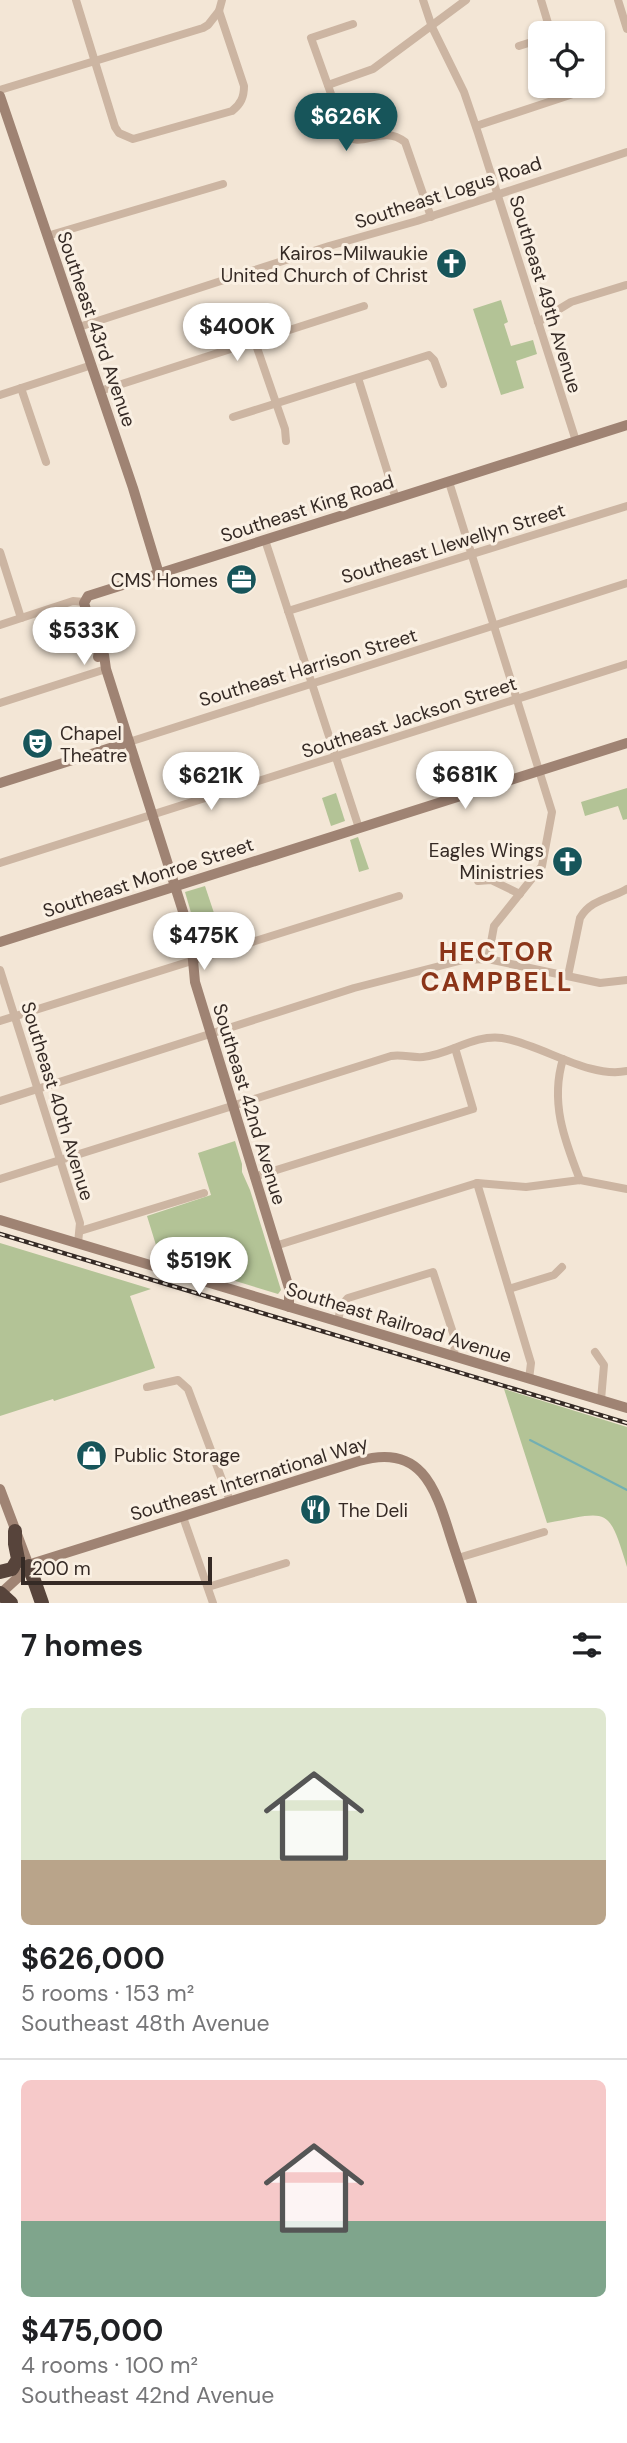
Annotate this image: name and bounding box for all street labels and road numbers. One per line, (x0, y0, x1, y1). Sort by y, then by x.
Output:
street label: Southeast Logus Road (352, 150, 545, 235)
street label: Southeast 49th Avenue (503, 192, 588, 396)
street label: Southeast 43rd Avenue (51, 228, 142, 430)
street label: Southeast King Road (217, 469, 397, 548)
street label: Southeast Llewellyn Street (338, 498, 568, 589)
street label: Southeast Harrison Street (196, 622, 420, 713)
street label: Southeast Jackson Street (298, 671, 520, 764)
street label: Southeast Monroe Street (40, 832, 257, 923)
street label: Southeast 40th Avenue (15, 999, 100, 1204)
street label: Southeast 42nd Avenue (207, 1000, 292, 1208)
street label: Southeast Railroad Avenue (283, 1276, 515, 1369)
street label: Southeast International Way (127, 1430, 372, 1527)

